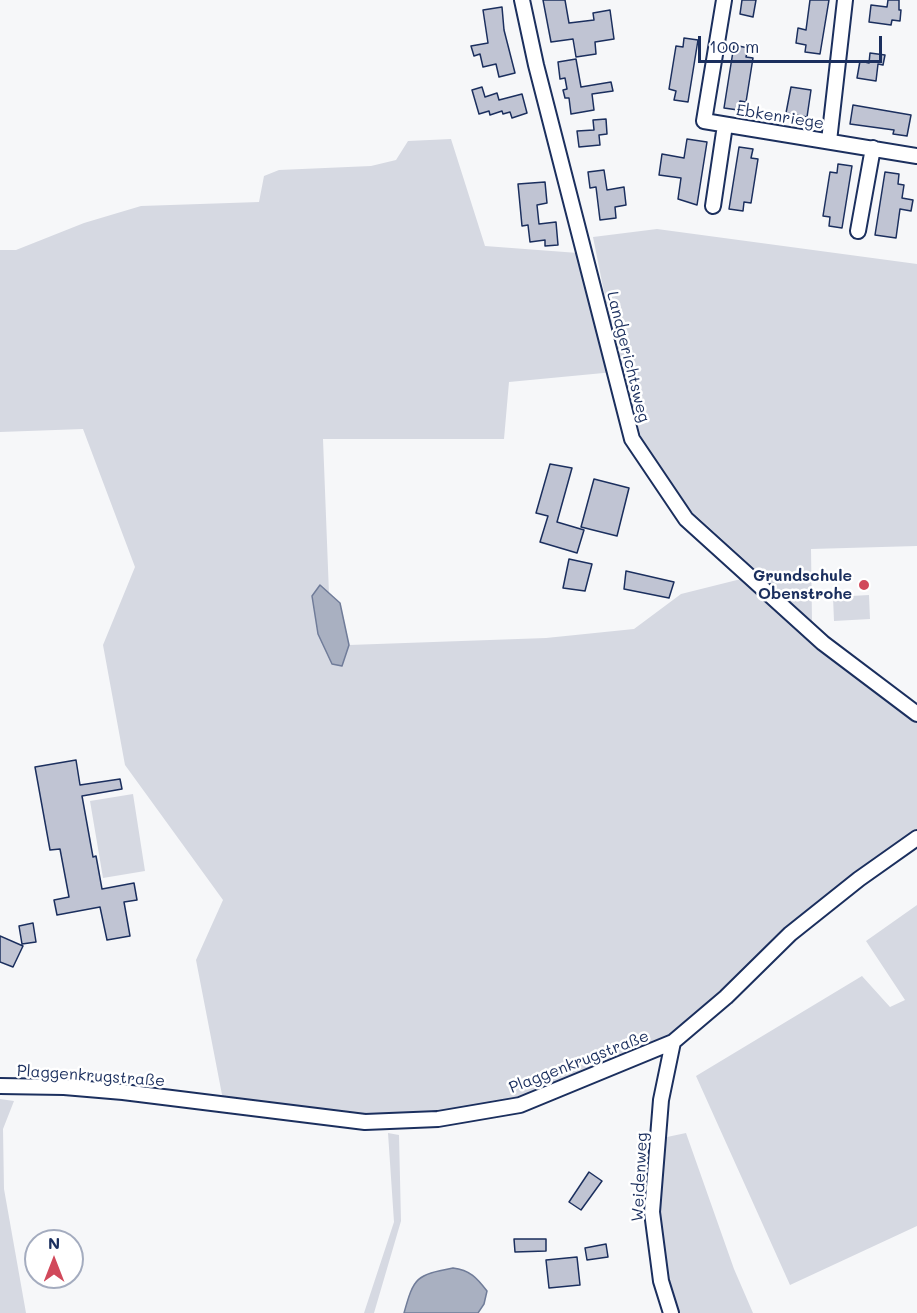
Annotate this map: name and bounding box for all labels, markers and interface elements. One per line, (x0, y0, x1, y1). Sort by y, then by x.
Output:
scale bar (701, 24, 886, 62)
text: 100 m (709, 34, 759, 58)
street label: Ebkenriege (735, 101, 825, 133)
street label: Landgerichtsweg (602, 289, 654, 425)
place label: Grundschule Obenstrohe (753, 566, 852, 604)
marker: Grundschule Obenstrohe (857, 578, 871, 592)
street label: Plaggenkrugstraße (506, 1026, 652, 1098)
street label: Plaggenkrugstraße (16, 1061, 166, 1091)
street label: Weidenweg (628, 1132, 652, 1222)
north arrow (24, 1229, 84, 1289)
text: N (48, 1232, 60, 1253)

